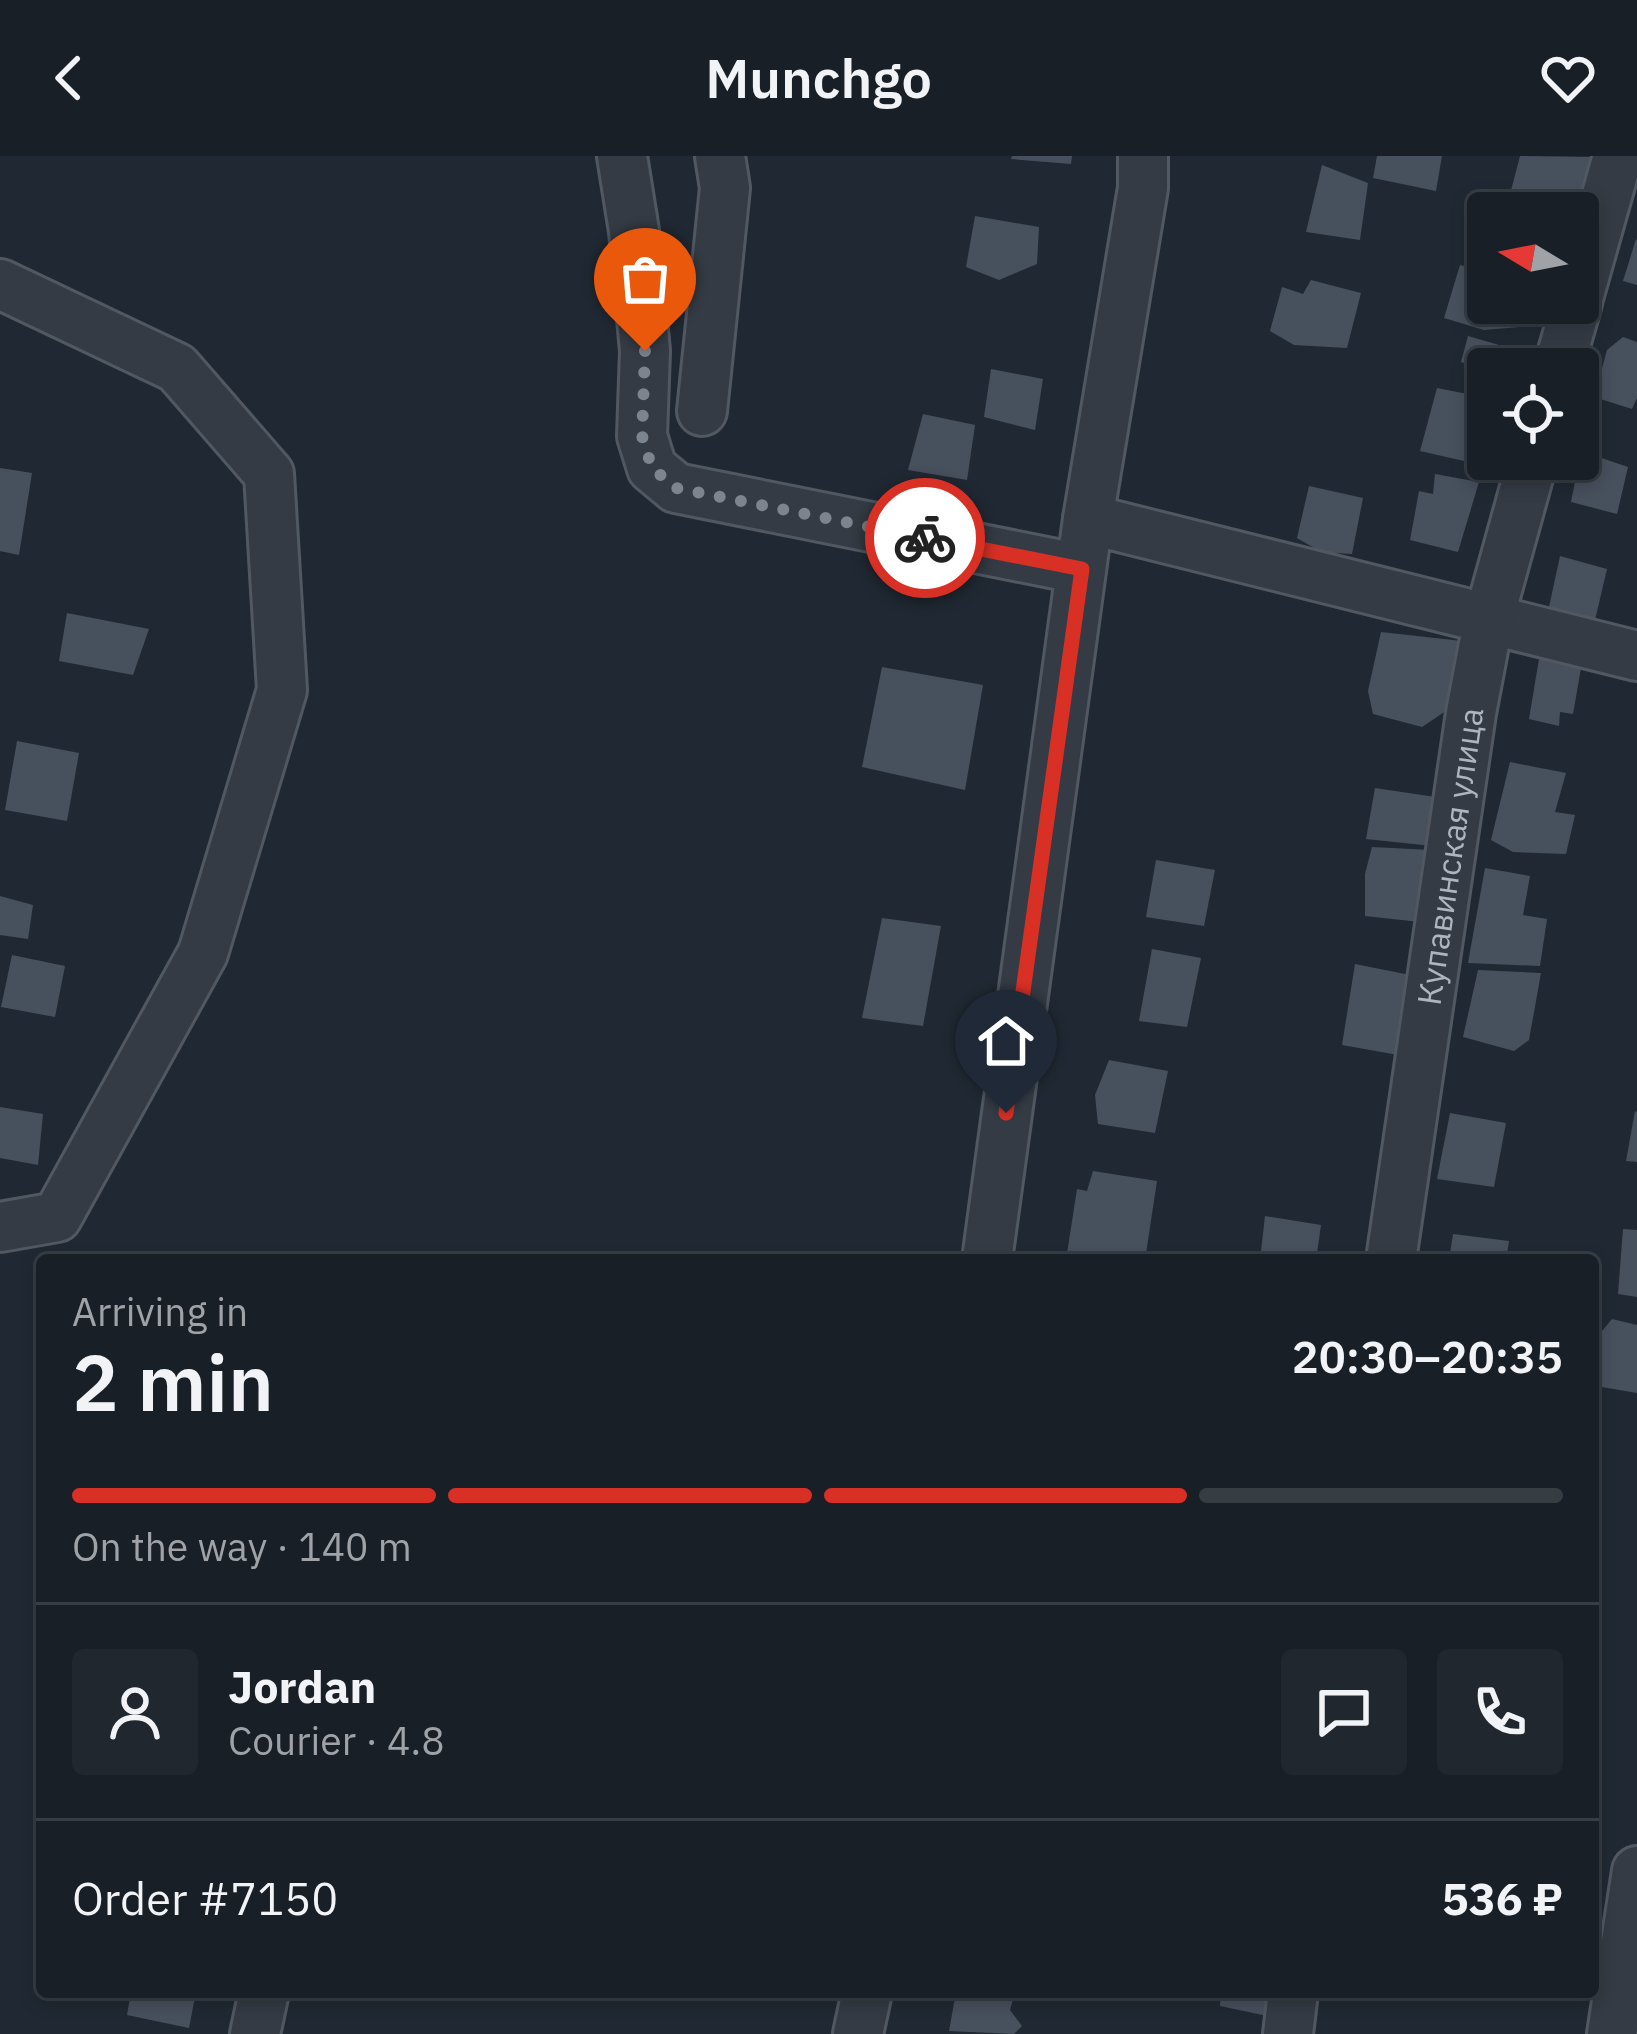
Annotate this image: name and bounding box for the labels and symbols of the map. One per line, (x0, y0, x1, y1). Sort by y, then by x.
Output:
north arrow (1467, 192, 1599, 324)
pin (594, 228, 696, 351)
courier (865, 478, 985, 598)
street label: Купавинская улица (1407, 705, 1493, 1008)
pin (955, 990, 1057, 1113)

